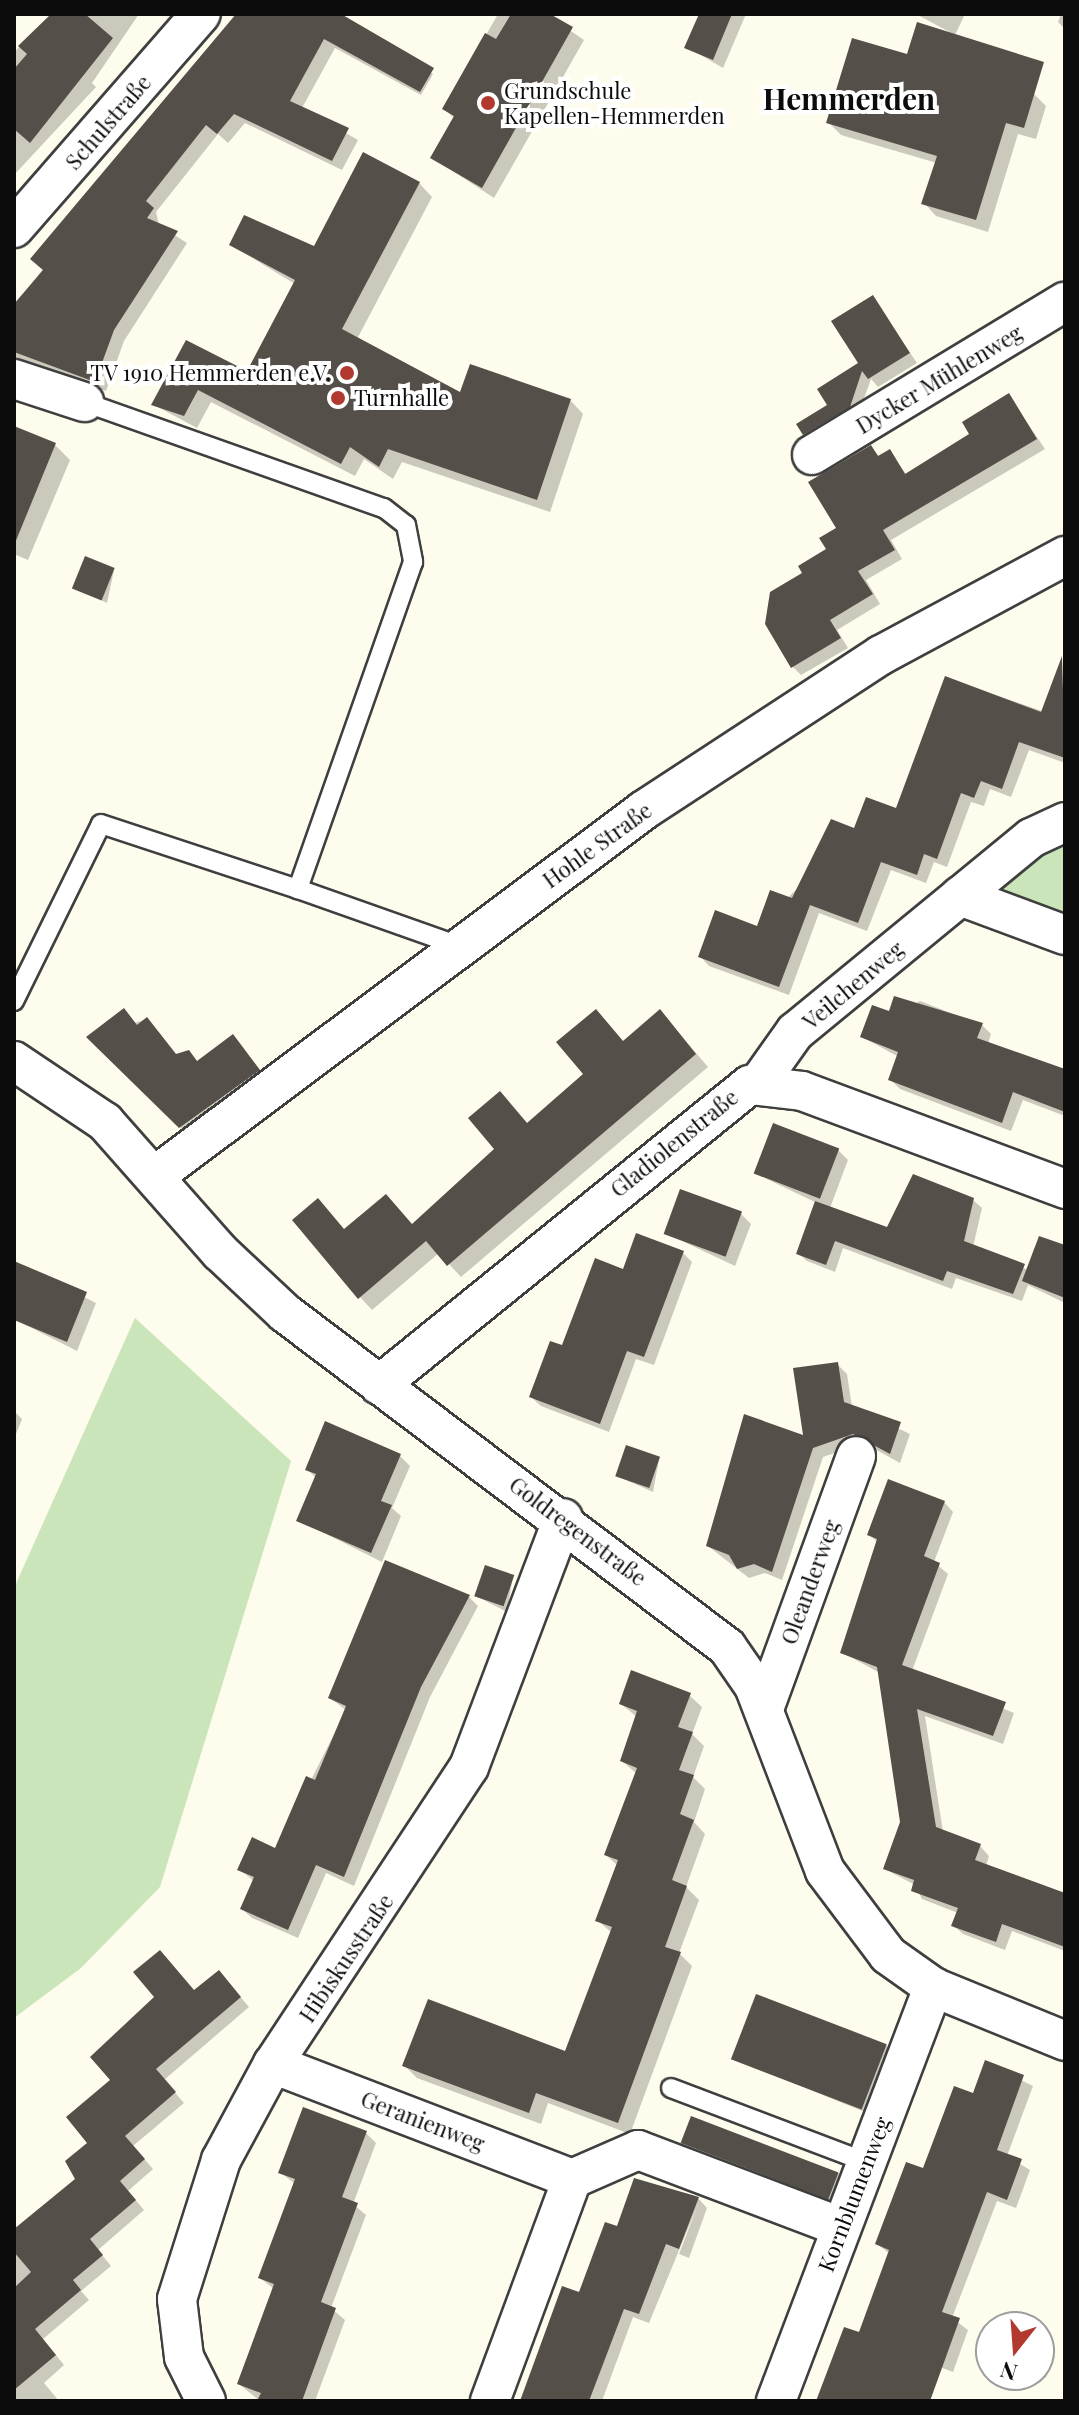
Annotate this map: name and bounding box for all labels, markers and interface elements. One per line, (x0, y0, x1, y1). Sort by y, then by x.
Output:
street label: Schulstraße (60, 69, 156, 175)
place label: Grundschule Kapellen-Hemmerden (504, 77, 725, 128)
district label: Hemmerden (763, 80, 935, 116)
marker: Grundschule Kapellen-Hemmerden (479, 94, 497, 112)
street label: Dycker Mühlenweg (851, 319, 1027, 439)
place label: TV 1910 Hemmerden e.V. (90, 360, 331, 386)
marker: TV 1910 Hemmerden e.V. (338, 364, 356, 382)
place label: Turnhalle (354, 385, 449, 411)
marker: Turnhalle (329, 389, 347, 407)
street label: Hohle Straße (537, 797, 657, 893)
street label: Veilchenweg (797, 935, 909, 1035)
street label: Gladiolenstraße (605, 1084, 743, 1202)
street label: Goldregenstraße (504, 1471, 652, 1591)
street label: Oleanderweg (775, 1516, 845, 1648)
street label: Hibiskusstraße (293, 1889, 399, 2027)
street label: Geranienweg (357, 2085, 489, 2157)
street label: Kornblumenweg (812, 2113, 896, 2275)
north arrow (975, 2311, 1055, 2391)
text: N (997, 2355, 1021, 2389)

